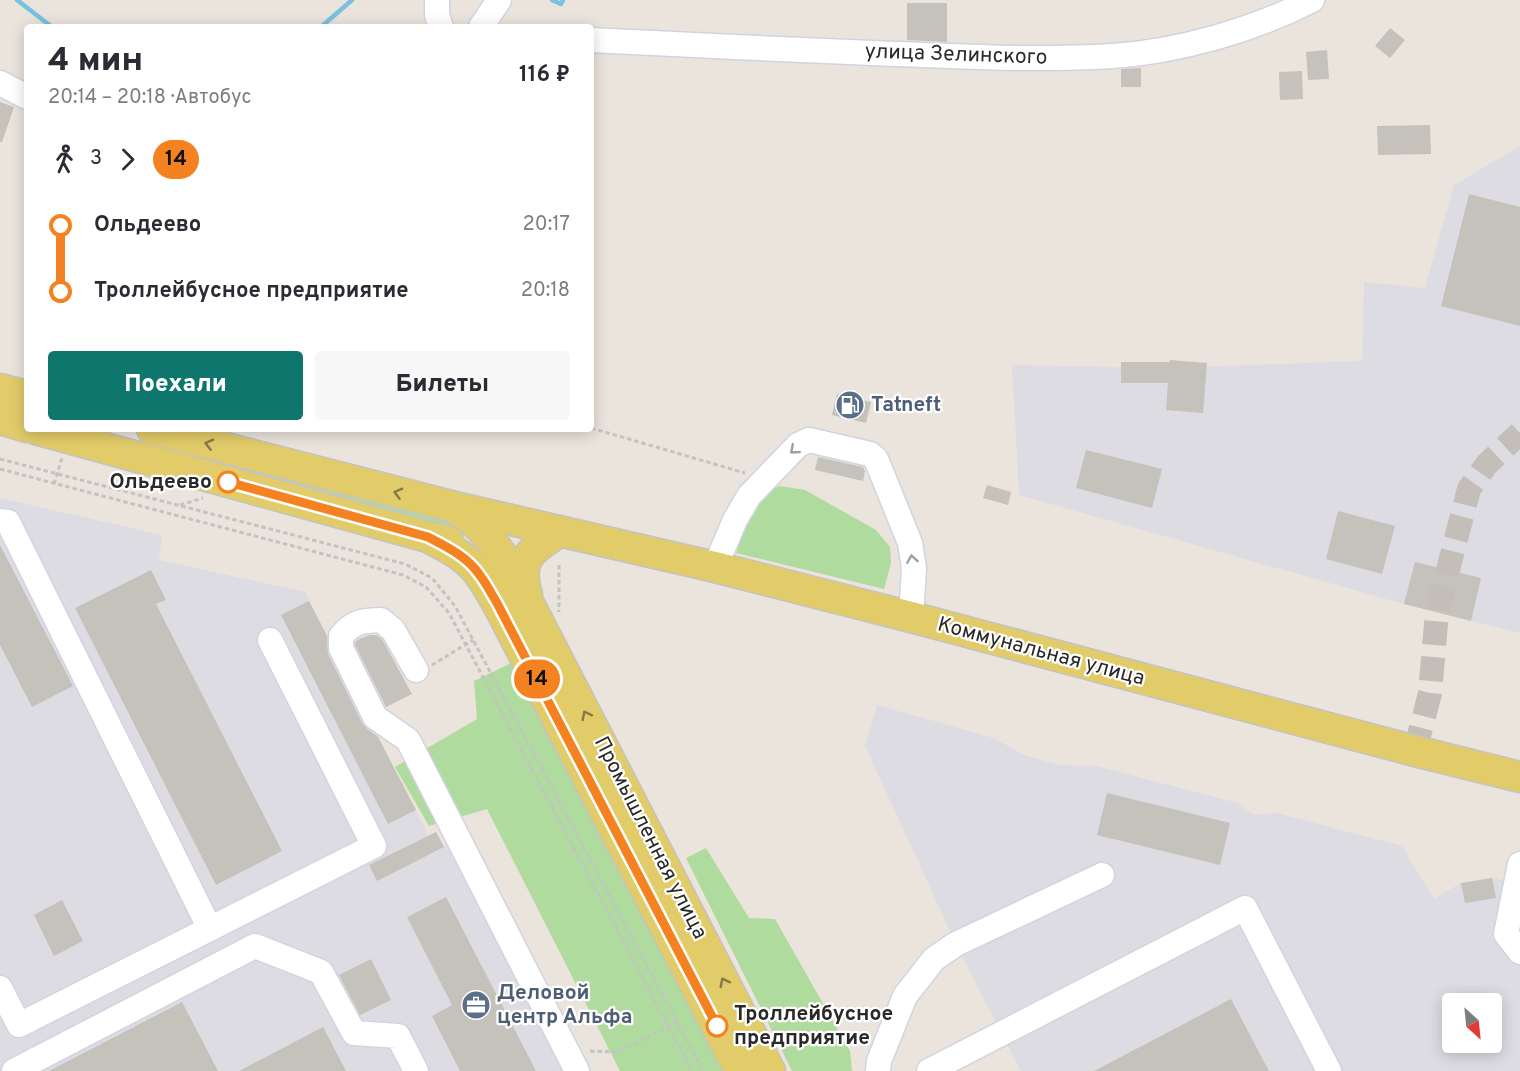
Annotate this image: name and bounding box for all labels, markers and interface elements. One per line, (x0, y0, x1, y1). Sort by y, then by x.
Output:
street label: улица Зелинского (864, 38, 1048, 72)
text: 4 мин (48, 41, 143, 83)
text: 116 ₽ (519, 62, 570, 89)
text: 20:14 – 20:18 · Автобус (48, 85, 251, 111)
icon: walk (48, 143, 81, 176)
icon: forward (111, 143, 144, 176)
text: 3 (90, 146, 102, 172)
text: 14 (165, 146, 187, 173)
text: Ольдеево (94, 212, 201, 239)
text: 20:17 (523, 212, 570, 238)
text: Троллейбусное предприятие (94, 278, 409, 305)
text: 20:18 (521, 278, 570, 304)
button: Поехали (48, 351, 303, 420)
button: Билеты (315, 351, 570, 420)
fuel station icon: Tatneft (834, 389, 866, 421)
place label: Tatneft (871, 392, 941, 419)
one-way arrow (205, 439, 215, 451)
one-way arrow (791, 443, 801, 454)
place label: Ольдеево (110, 469, 212, 496)
marker: Ольдеево (217, 471, 239, 493)
one-way arrow (393, 487, 403, 500)
one-way arrow (907, 555, 919, 564)
street label: Коммунальная улица (934, 611, 1148, 693)
line badge: 14 (510, 660, 564, 698)
text: 14 (526, 666, 548, 693)
one-way arrow (582, 710, 594, 721)
street label: Промышленная улица (587, 732, 713, 944)
one-way arrow (719, 977, 731, 988)
place label: Деловой центр Альфа (497, 980, 632, 1031)
office icon: Деловой центр Альфа (460, 989, 492, 1021)
north arrow (1442, 993, 1502, 1053)
map controls (1442, 993, 1502, 1053)
place label: Троллейбусное предприятие (734, 1001, 893, 1052)
marker: Троллейбусное предприятие (706, 1015, 728, 1037)

